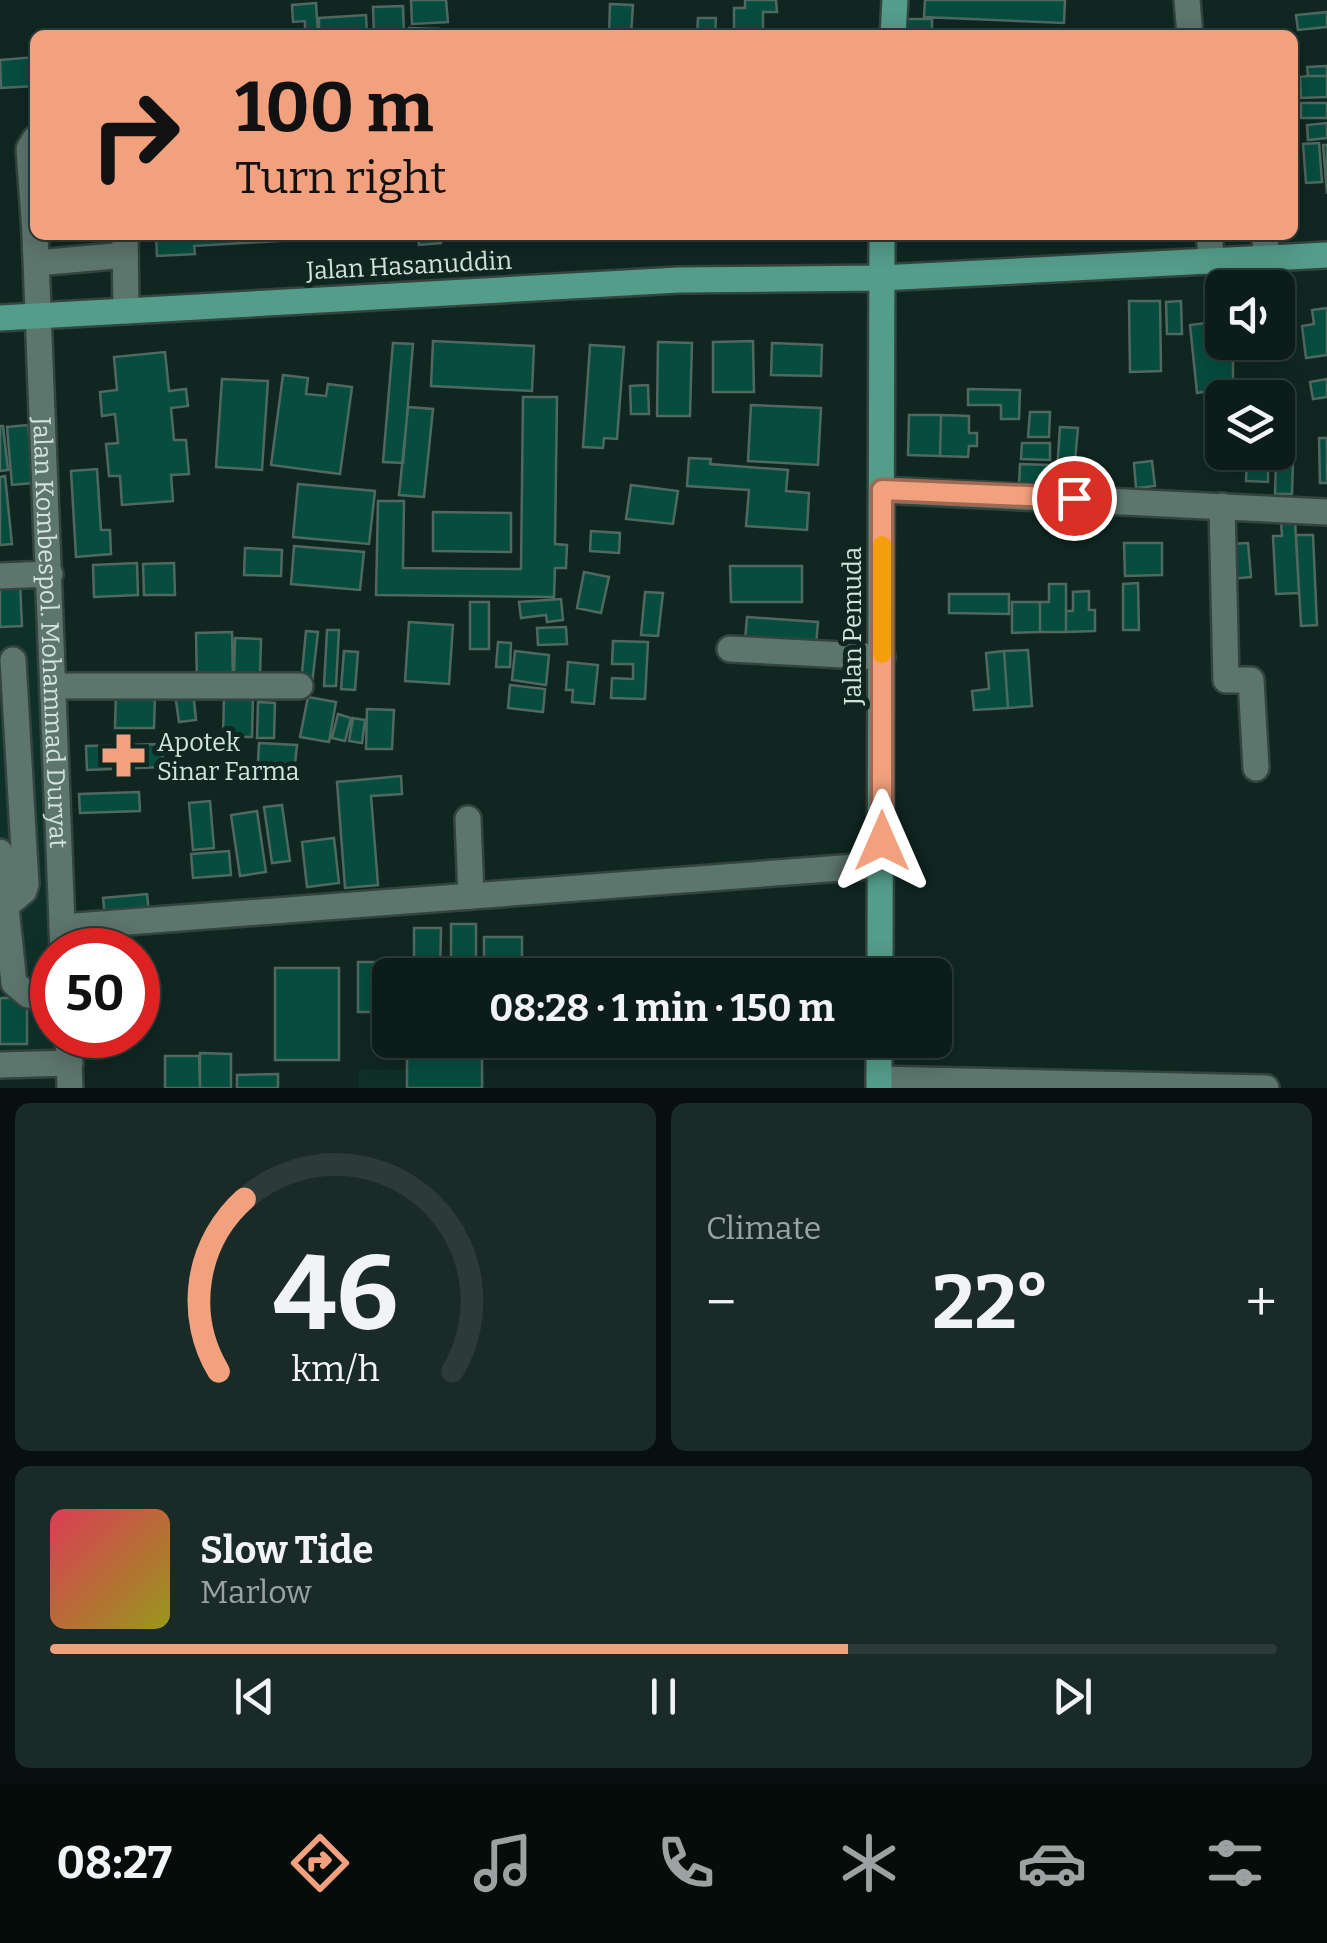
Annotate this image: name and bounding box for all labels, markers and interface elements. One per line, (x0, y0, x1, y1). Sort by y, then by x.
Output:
text: 100 m (235, 66, 434, 150)
icon: right (70, 70, 200, 200)
text: Turn right (235, 151, 447, 205)
street label: Jalan Hasanuddin (305, 246, 513, 286)
map controls (1205, 270, 1295, 470)
button: sound (1205, 270, 1295, 360)
button: layers (1205, 380, 1295, 470)
street label: Jalan Kombespol. Mohammad Duryat (26, 416, 73, 849)
pin (1032, 456, 1117, 541)
icon: arrive (1047, 471, 1102, 526)
street label: Jalan Pemuda (838, 546, 868, 706)
place label: Apotek Sinar Farma (157, 728, 300, 787)
pharmacy icon: Apotek Sinar Farma (100, 732, 148, 780)
position arrow (830, 789, 934, 893)
speed limit sign: 50 (30, 928, 160, 1058)
text: 08:28 · 1 min · 150 m (489, 985, 835, 1031)
text: Climate (706, 1209, 821, 1247)
text: 46 (273, 1232, 398, 1357)
text: 22° (932, 1258, 1050, 1348)
text: − (706, 1270, 736, 1336)
text: + (1246, 1270, 1277, 1336)
text: km/h (291, 1348, 380, 1390)
text: Slow Tide (200, 1527, 373, 1573)
text: Marlow (200, 1573, 312, 1611)
icon: previous (227, 1669, 282, 1724)
icon: pause (636, 1669, 691, 1724)
icon: next (1045, 1669, 1100, 1724)
icon: directions (285, 1828, 355, 1898)
icon: music (468, 1828, 538, 1898)
icon: phone (651, 1828, 721, 1898)
icon: climate (834, 1828, 904, 1898)
icon: car (1017, 1828, 1087, 1898)
icon: filters (1200, 1828, 1270, 1898)
text: 08:27 (57, 1836, 172, 1890)

